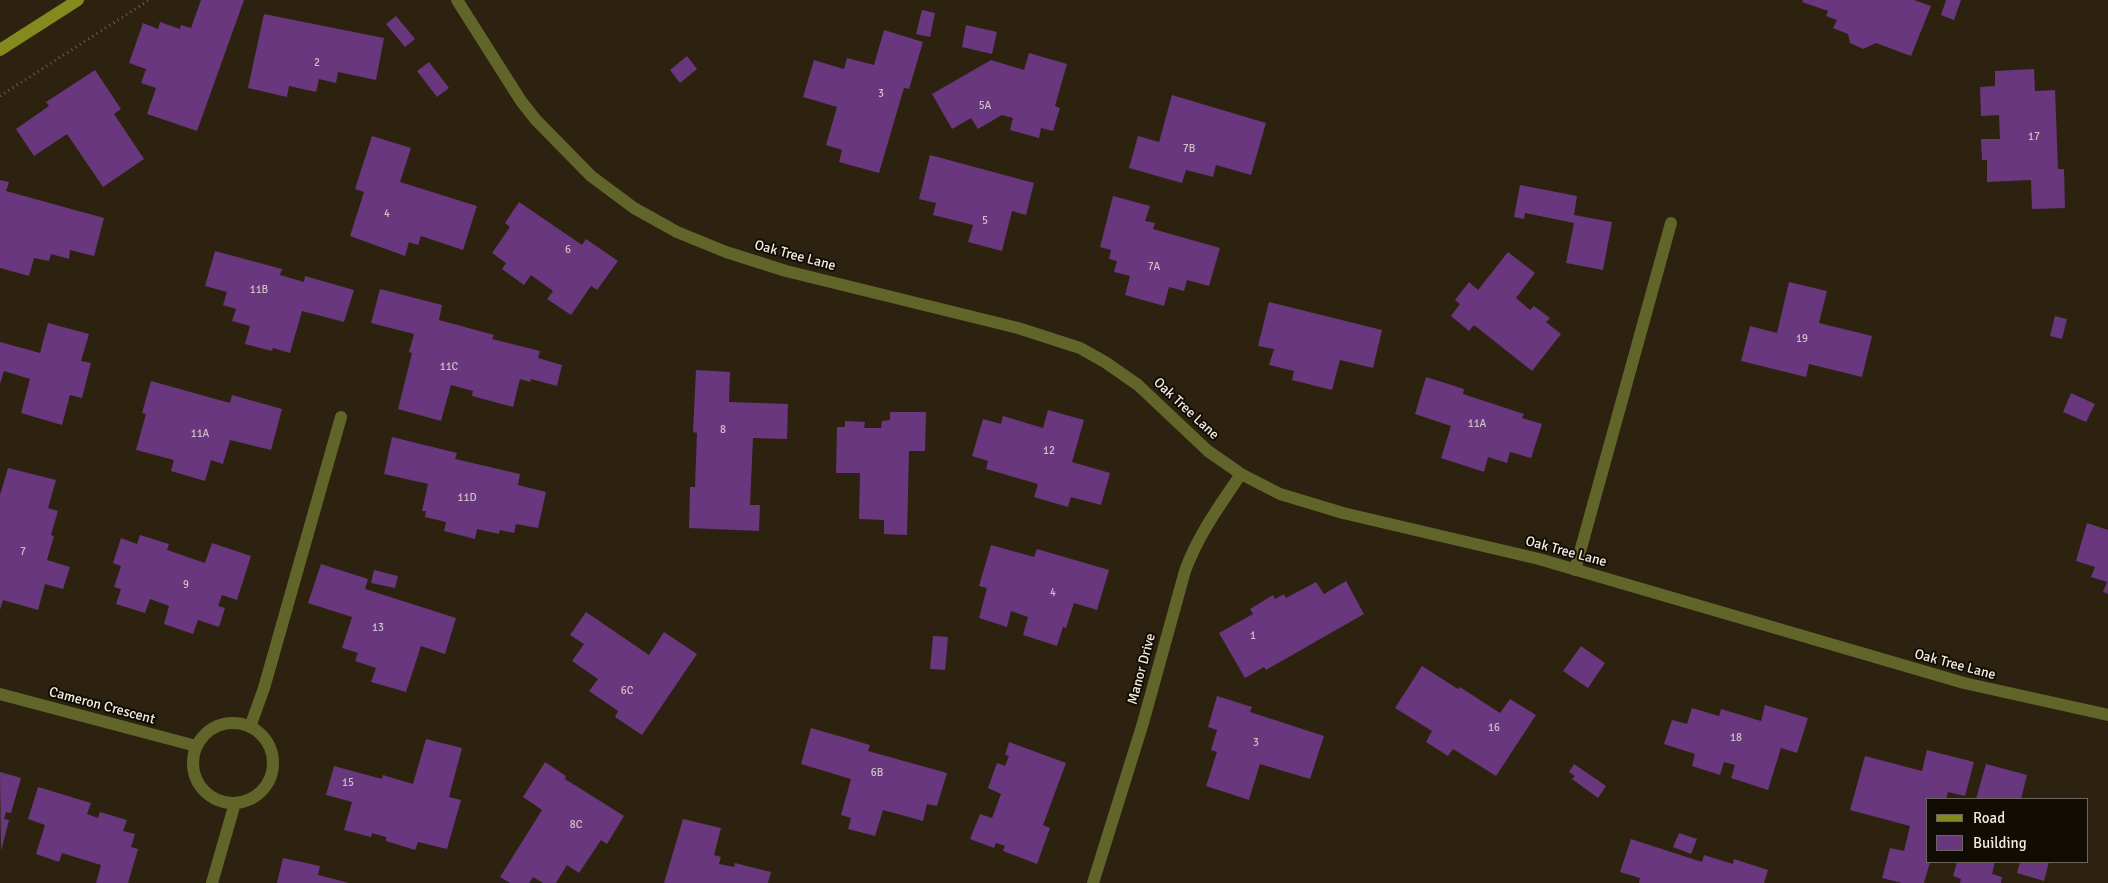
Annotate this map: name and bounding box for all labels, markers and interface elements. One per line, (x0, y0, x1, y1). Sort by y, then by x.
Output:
house number: 2 (314, 56, 320, 70)
house number: 3 (878, 87, 884, 101)
house number: 5A (979, 99, 991, 113)
house number: 17 (2028, 130, 2040, 144)
house number: 7B (1183, 142, 1195, 156)
house number: 4 (384, 207, 390, 221)
house number: 5 (982, 214, 988, 228)
street label: Oak Tree Lane (753, 237, 837, 275)
house number: 6 (565, 243, 571, 257)
house number: 7A (1148, 260, 1160, 274)
house number: 11B (250, 283, 268, 297)
house number: 19 (1796, 332, 1808, 346)
house number: 11C (440, 360, 458, 374)
street label: Oak Tree Lane (1150, 374, 1222, 444)
house number: 11A (1468, 417, 1486, 431)
house number: 8 (720, 423, 726, 437)
house number: 11A (191, 427, 209, 441)
house number: 12 (1043, 444, 1055, 458)
house number: 11D (457, 491, 477, 505)
street label: Oak Tree Lane (1524, 533, 1608, 571)
house number: 7 (20, 545, 26, 559)
house number: 9 (183, 578, 189, 592)
house number: 4 (1050, 586, 1056, 600)
house number: 13 (372, 621, 384, 635)
house number: 1 (1250, 629, 1256, 643)
street label: Manor Drive (1124, 632, 1160, 706)
street label: Oak Tree Lane (1913, 646, 1997, 684)
street label: Cameron Crescent (47, 684, 157, 728)
house number: 6C (621, 684, 633, 698)
house number: 16 (1488, 721, 1500, 735)
house number: 18 (1730, 731, 1742, 745)
house number: 3 (1253, 736, 1259, 750)
house number: 6B (871, 766, 883, 780)
house number: 15 (342, 776, 354, 790)
legend (1926, 798, 2088, 863)
text: Road (1973, 809, 2005, 827)
house number: 8C (570, 818, 582, 832)
text: Building (1973, 834, 2027, 852)

